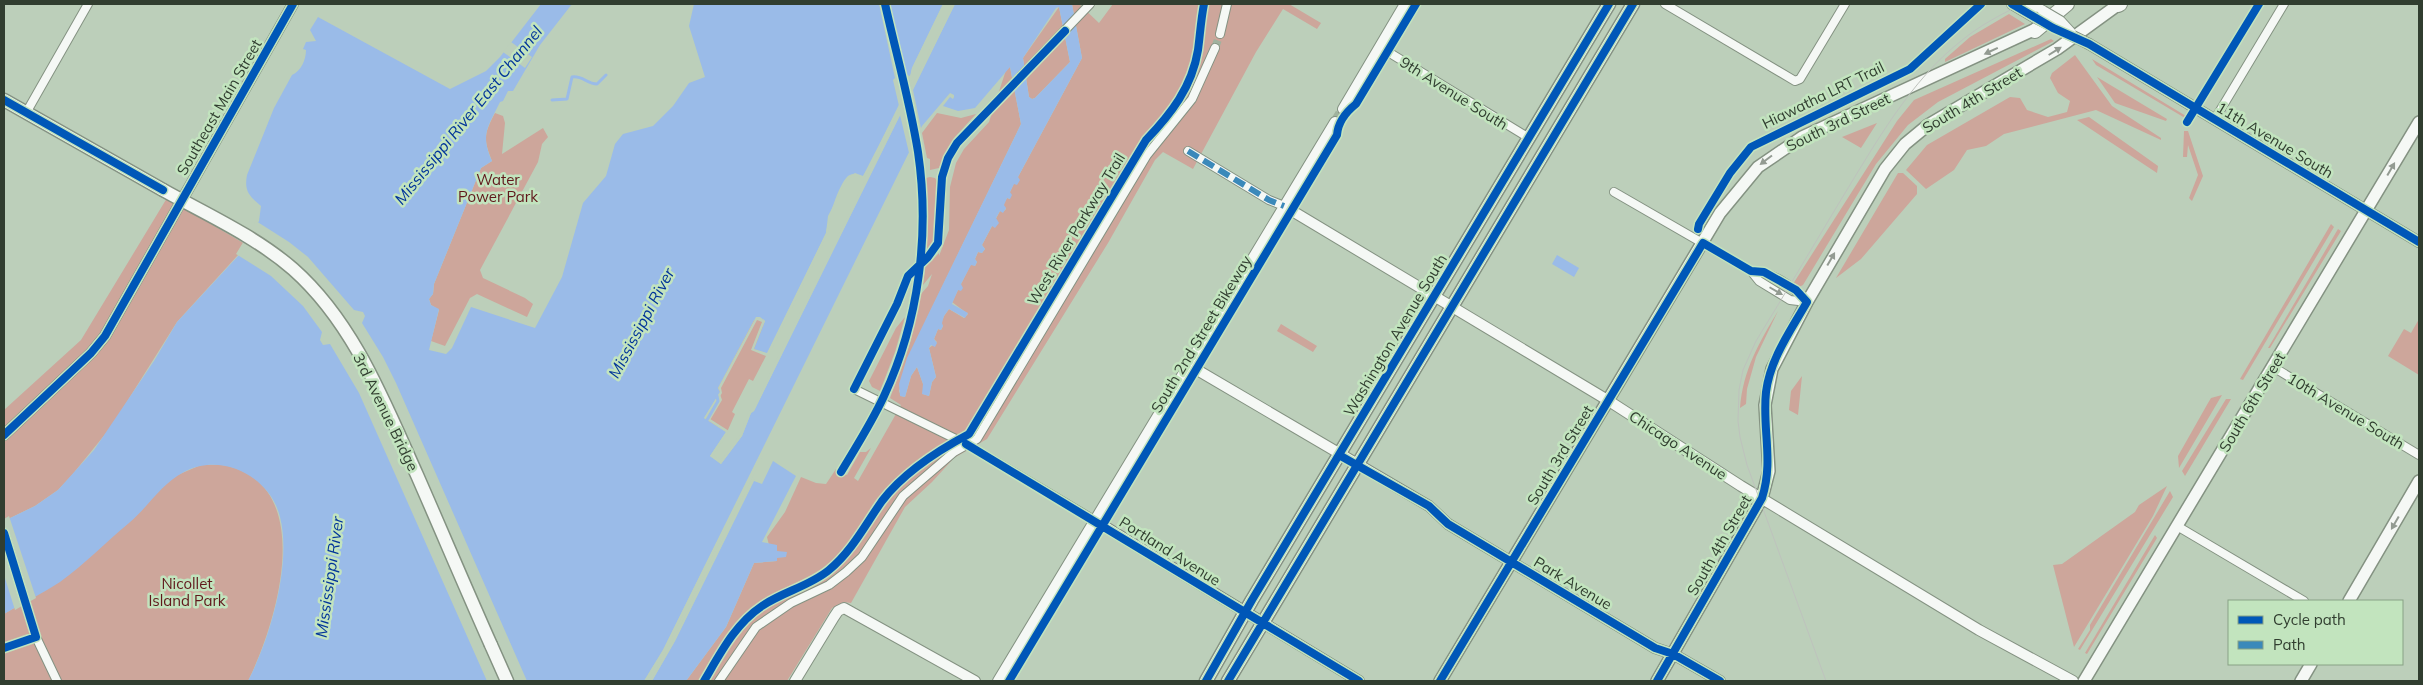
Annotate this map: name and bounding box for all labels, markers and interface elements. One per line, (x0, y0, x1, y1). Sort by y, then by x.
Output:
water label: Mississippi River East Channel (390, 22, 546, 208)
street label: Southeast Main Street (172, 36, 266, 178)
one-way arrow (2048, 46, 2061, 55)
one-way arrow (1984, 47, 1998, 55)
street label: 9th Avenue South (1396, 52, 1512, 134)
street label: Hiawatha LRT Trail (1759, 57, 1887, 133)
street label: South 4th Street (1919, 63, 2025, 137)
street label: South 3rd Street (1783, 89, 1893, 155)
street label: 11th Avenue South (2213, 98, 2337, 182)
street label: West River Parkway Trail (1023, 149, 1129, 309)
one-way arrow (1760, 155, 1773, 166)
one-way arrow (2387, 163, 2396, 176)
park label: Water Power Park (458, 170, 538, 206)
street label: Washington Avenue South (1339, 251, 1451, 419)
street label: South 2nd Street Bikeway (1147, 252, 1255, 416)
one-way arrow (1827, 253, 1836, 266)
water label: Mississippi River (604, 263, 679, 381)
one-way arrow (1770, 287, 1783, 296)
street label: South 6th Street (2215, 349, 2289, 455)
street label: 3rd Avenue Bridge (349, 350, 423, 474)
street label: 10th Avenue South (2284, 369, 2408, 453)
street label: South 3rd Street (1523, 402, 1597, 508)
street label: Chicago Avenue (1626, 406, 1730, 484)
street label: South 4th Street (1683, 491, 1755, 599)
street label: Portland Avenue (1116, 512, 1224, 590)
water label: Mississippi River (311, 514, 348, 639)
one-way arrow (2390, 517, 2399, 530)
street label: Park Avenue (1530, 552, 1616, 614)
park label: Nicollet Island Park (148, 574, 226, 610)
legend (2228, 600, 2403, 665)
text: Cycle path (2273, 610, 2346, 629)
text: Path (2273, 635, 2305, 654)

